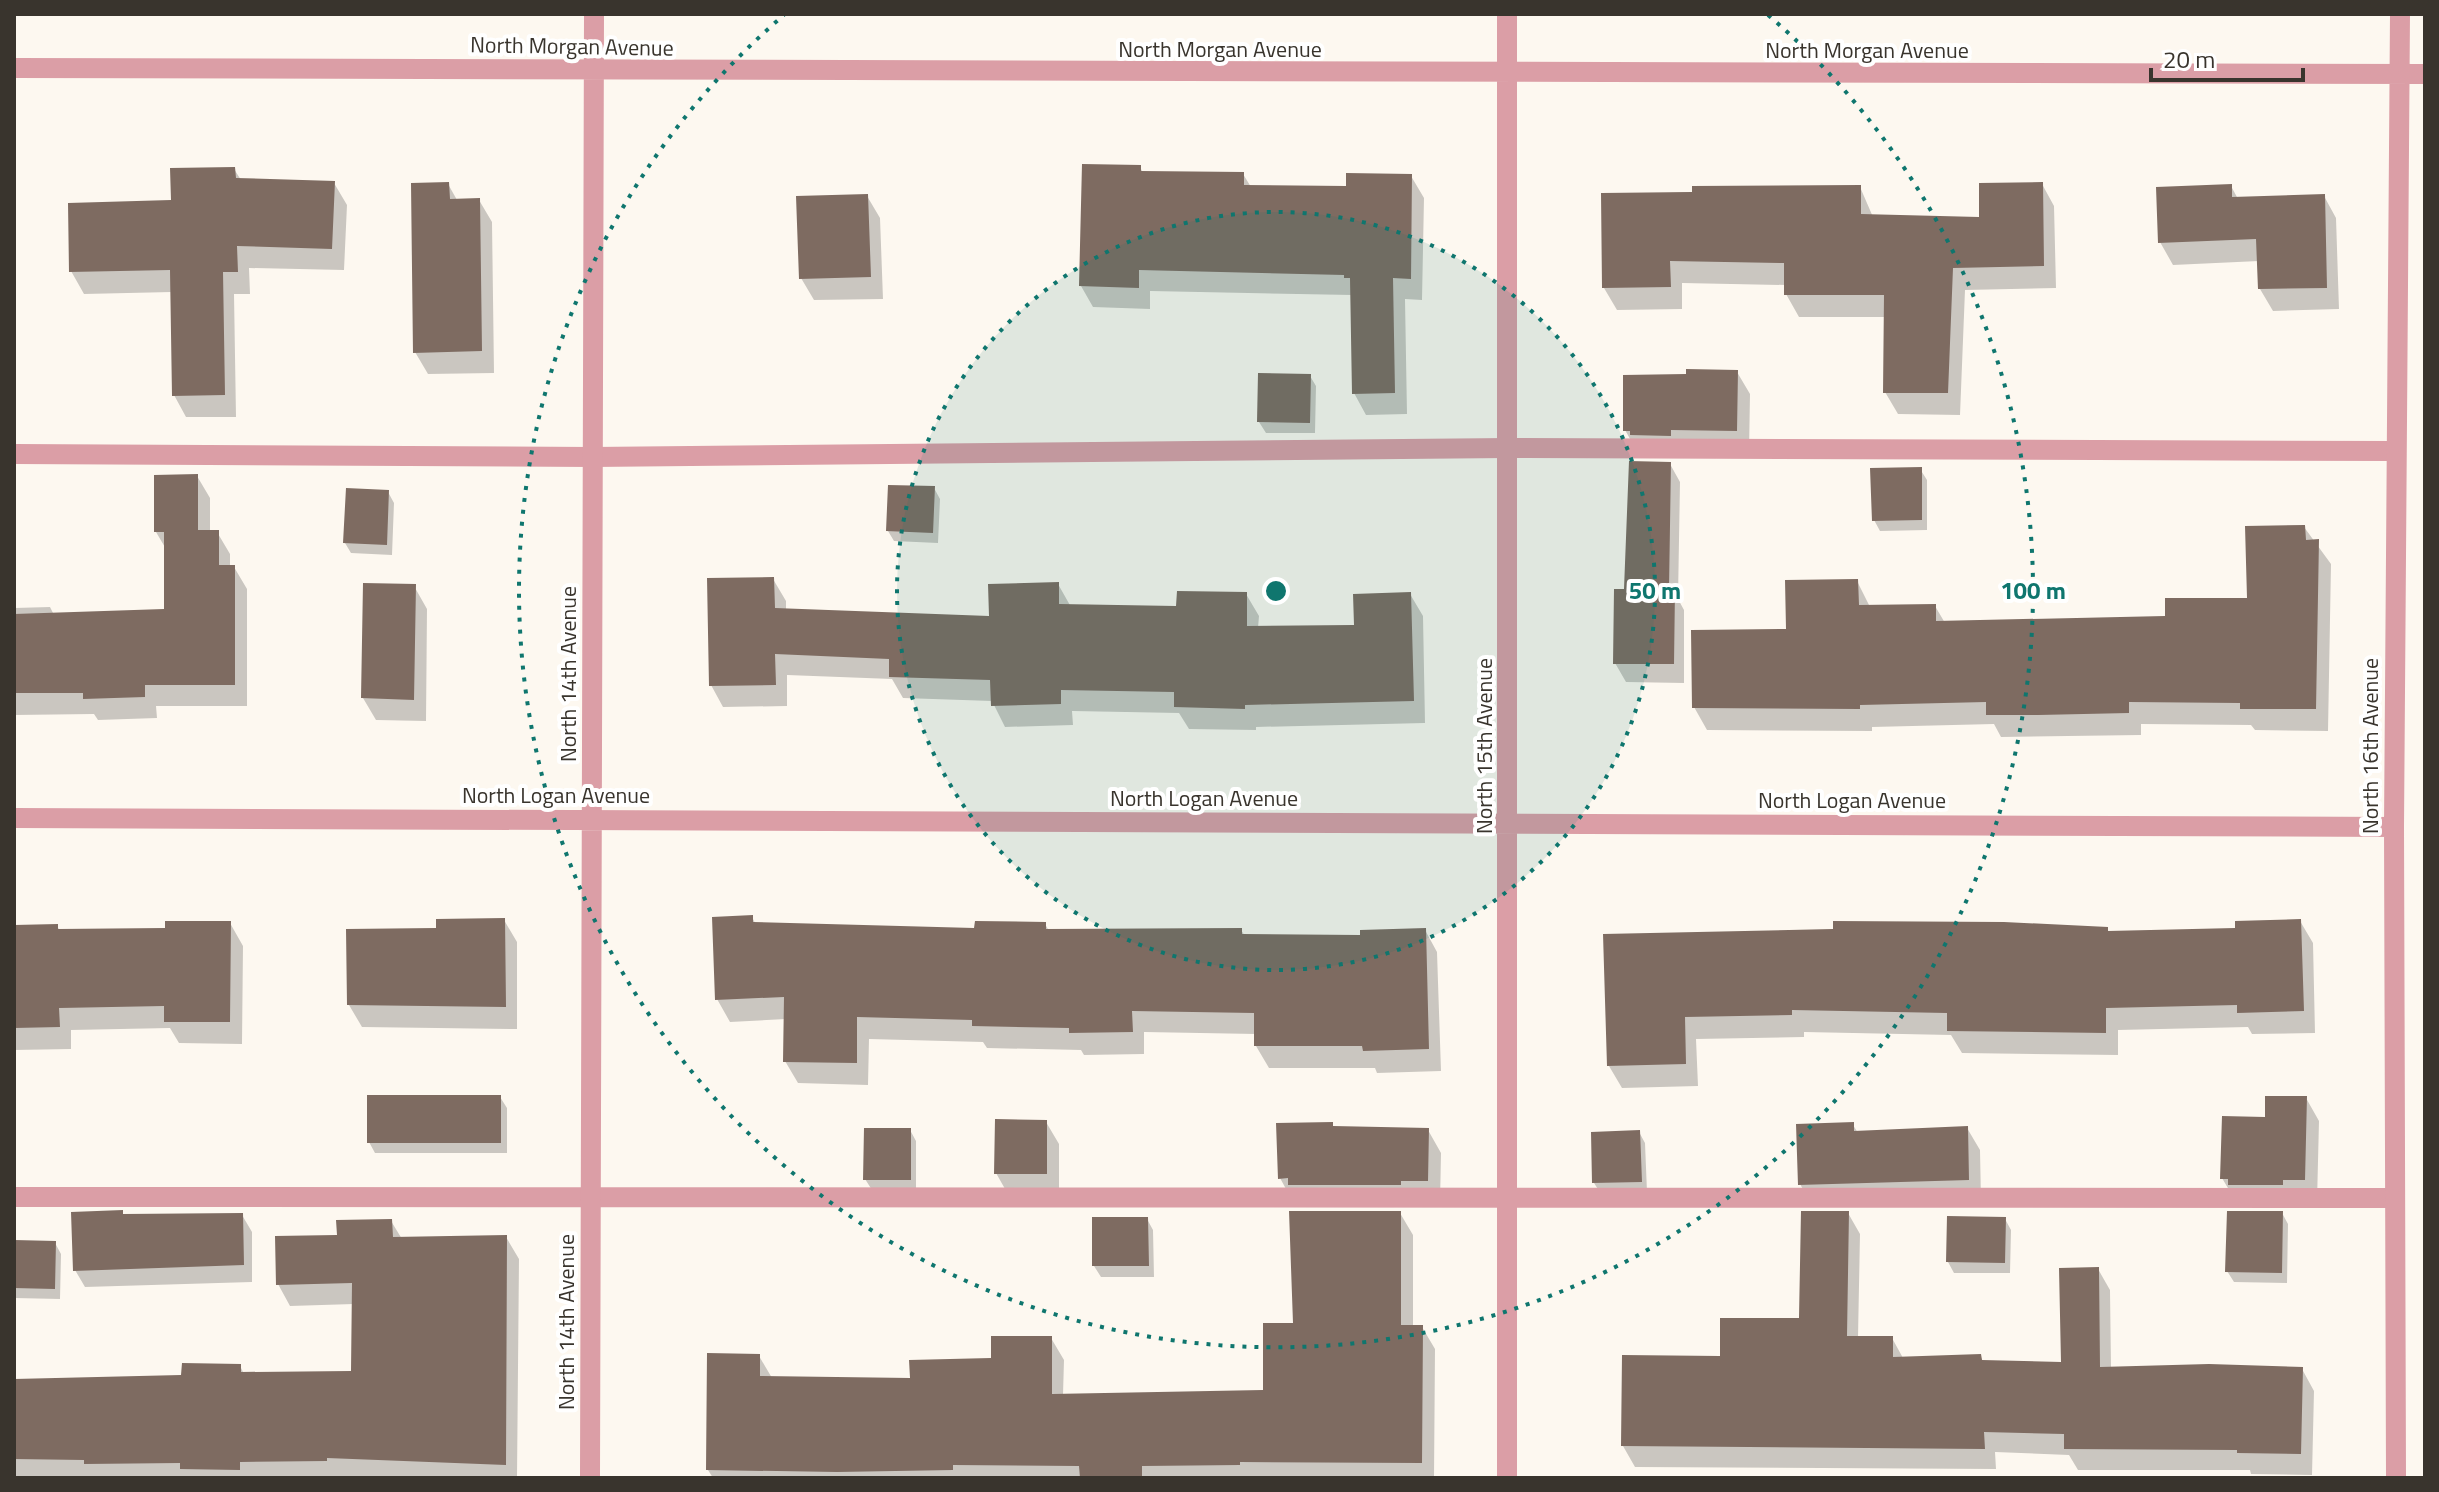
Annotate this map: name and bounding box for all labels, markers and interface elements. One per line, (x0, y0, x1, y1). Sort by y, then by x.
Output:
street label: North Morgan Avenue (470, 27, 674, 65)
street label: North Morgan Avenue (1118, 32, 1322, 66)
scale bar (2151, 32, 2303, 82)
street label: North Morgan Avenue (1765, 33, 1969, 67)
text: 20 m (2163, 41, 2215, 77)
text: 50 m (1629, 572, 1681, 608)
text: 100 m (2000, 572, 2066, 608)
centre of rings (1262, 577, 1290, 605)
street label: North 14th Avenue (551, 586, 585, 762)
street label: North 15th Avenue (1467, 658, 1501, 834)
street label: North 16th Avenue (2353, 658, 2387, 834)
street label: North Logan Avenue (462, 778, 650, 812)
street label: North Logan Avenue (1110, 781, 1298, 815)
street label: North Logan Avenue (1758, 783, 1946, 817)
street label: North 14th Avenue (549, 1234, 583, 1410)

